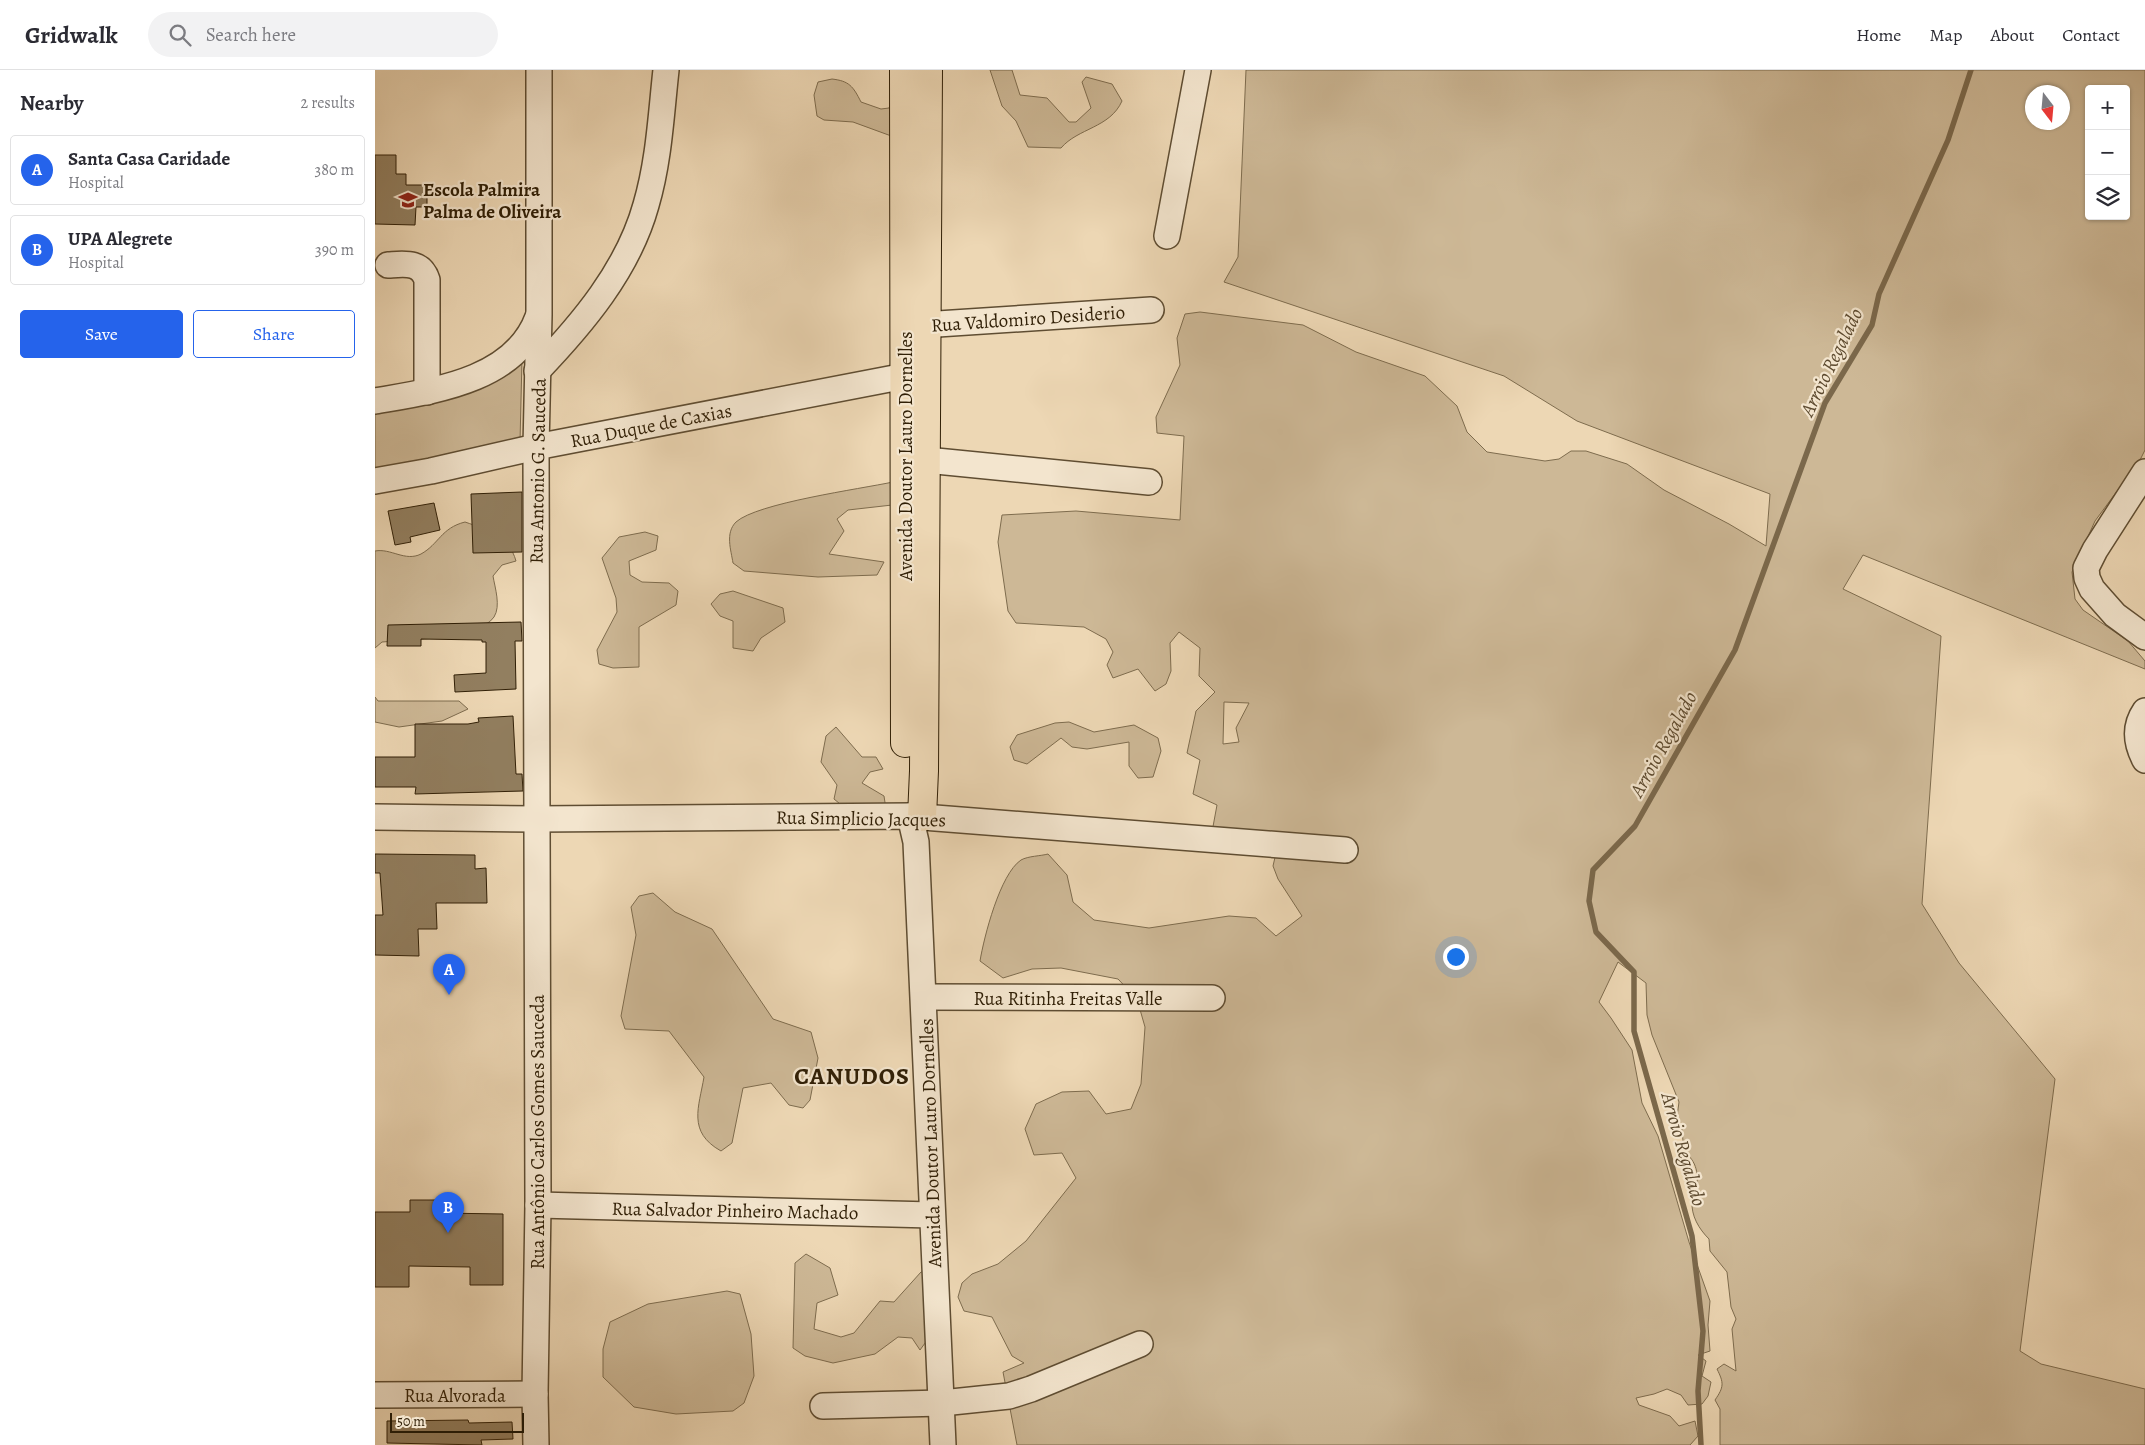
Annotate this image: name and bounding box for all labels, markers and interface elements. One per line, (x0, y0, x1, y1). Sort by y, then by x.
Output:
search box (148, 12, 498, 57)
text: Gridwalk (25, 19, 118, 51)
icon: search (166, 21, 194, 49)
text: Search here (206, 22, 296, 48)
text: Home (1856, 23, 1901, 47)
text: Map (1929, 23, 1962, 47)
text: About (1990, 23, 2034, 47)
text: Contact (2062, 23, 2120, 47)
north arrow (2025, 85, 2070, 130)
map controls (2085, 85, 2130, 220)
button: + (2085, 85, 2130, 130)
text: Nearby (20, 89, 83, 117)
text: 2 results (300, 92, 355, 114)
button: − (2085, 130, 2130, 175)
text: Santa Casa Caridade (68, 146, 230, 172)
text: A (32, 159, 42, 181)
text: 380 m (315, 159, 354, 181)
text: Hospital (68, 172, 124, 194)
button: layers (2085, 175, 2130, 220)
place label: Escola Palmira Palma de Oliveira (423, 177, 562, 225)
school or university icon: Escola Palmira Palma de Oliveira (397, 189, 419, 211)
text: UPA Alegrete (68, 226, 172, 252)
text: B (32, 239, 42, 261)
text: 390 m (315, 239, 354, 261)
text: Hospital (68, 252, 124, 274)
street label: Rua Valdomiro Desiderio (930, 299, 1126, 339)
water label: Arroio Regalado (1793, 304, 1869, 422)
button: Save (20, 310, 183, 358)
button: Share (193, 310, 355, 358)
street label: Avenida Doutor Lauro Dornelles (893, 331, 919, 582)
street label: Rua Antonio G. Sauceda (523, 378, 553, 564)
street label: Rua Duque de Caxias (568, 398, 734, 454)
water label: Arroio Regalado (1623, 687, 1704, 803)
street label: Rua Simplicio Jacques (776, 805, 946, 833)
your location (1443, 944, 1469, 970)
pin: A (433, 954, 465, 995)
street label: Rua Ritinha Freitas Valle (973, 986, 1163, 1012)
street label: Rua Antônio Carlos Gomes Sauceda (525, 994, 551, 1269)
street label: Avenida Doutor Lauro Dornelles (914, 1018, 948, 1269)
district label: CANUDOS (794, 1060, 910, 1092)
water label: Arroio Regalado (1654, 1088, 1713, 1209)
pin: B (432, 1192, 464, 1233)
street label: Rua Salvador Pinheiro Machado (611, 1196, 859, 1226)
street label: Rua Alvorada (404, 1383, 506, 1409)
scale bar (390, 1410, 524, 1433)
text: 50 m (397, 1412, 425, 1431)

